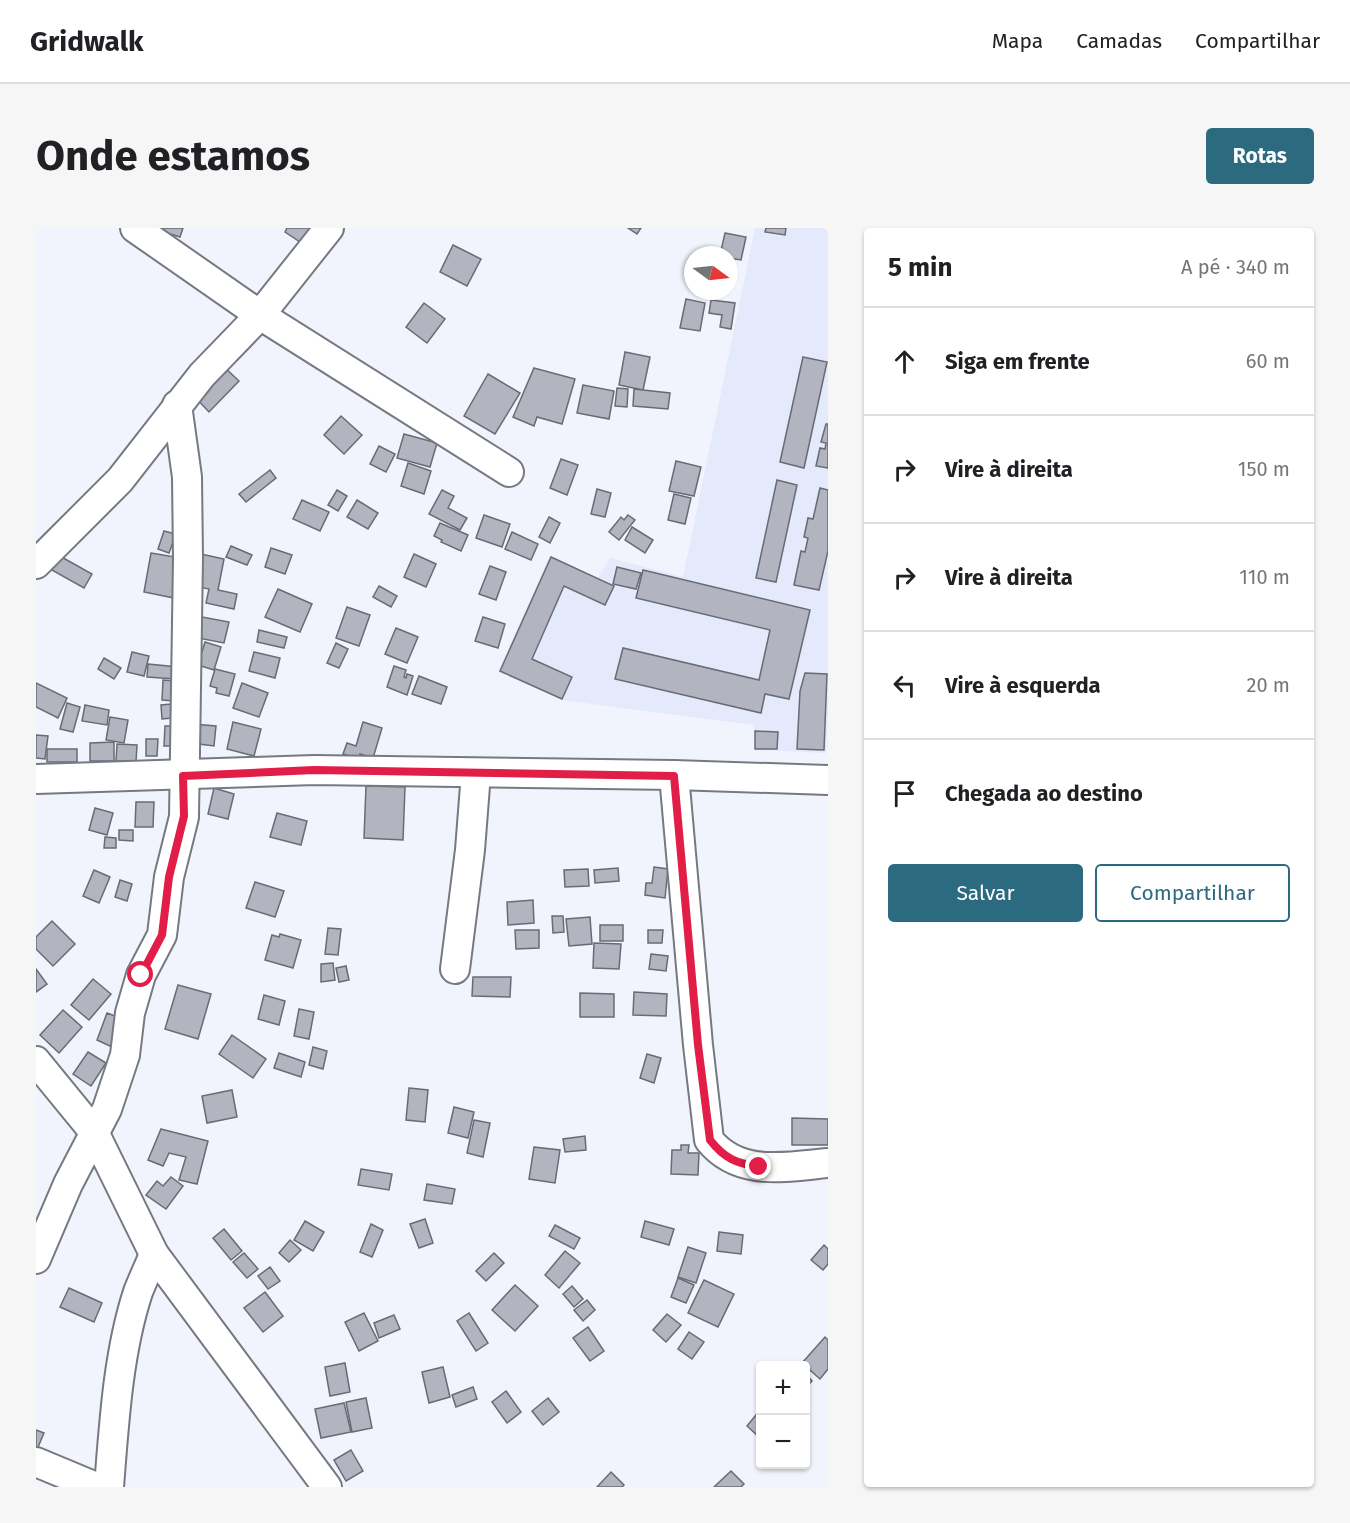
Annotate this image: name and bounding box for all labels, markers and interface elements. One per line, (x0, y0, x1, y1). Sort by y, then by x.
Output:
text: Gridwalk (30, 25, 143, 58)
text: Mapa (992, 28, 1043, 54)
text: Camadas (1076, 28, 1162, 54)
text: Compartilhar (1195, 28, 1320, 54)
button: Rotas (1206, 128, 1314, 184)
text: Onde estamos (36, 131, 310, 181)
north arrow (684, 246, 738, 300)
text: 5 min (888, 252, 952, 283)
text: A pé · 340 m (1181, 255, 1290, 279)
icon: ahead (888, 345, 921, 378)
text: Siga em frente (945, 348, 1090, 375)
text: 60 m (1246, 349, 1290, 373)
icon: right (888, 453, 921, 486)
text: Vire à direita (945, 456, 1073, 483)
text: 150 m (1238, 457, 1290, 481)
icon: right (888, 561, 921, 594)
text: Vire à direita (945, 564, 1073, 591)
text: 110 m (1239, 565, 1290, 589)
icon: left (888, 669, 921, 702)
text: Vire à esquerda (945, 672, 1101, 699)
text: 20 m (1247, 673, 1290, 697)
icon: arrive (888, 777, 921, 810)
text: Chegada ao destino (945, 780, 1143, 807)
button: Salvar (888, 864, 1083, 922)
button: Compartilhar (1095, 864, 1290, 922)
route start (127, 961, 153, 987)
route end (745, 1153, 771, 1179)
map controls (756, 1361, 810, 1469)
button: + (756, 1361, 810, 1415)
button: − (756, 1415, 810, 1469)

